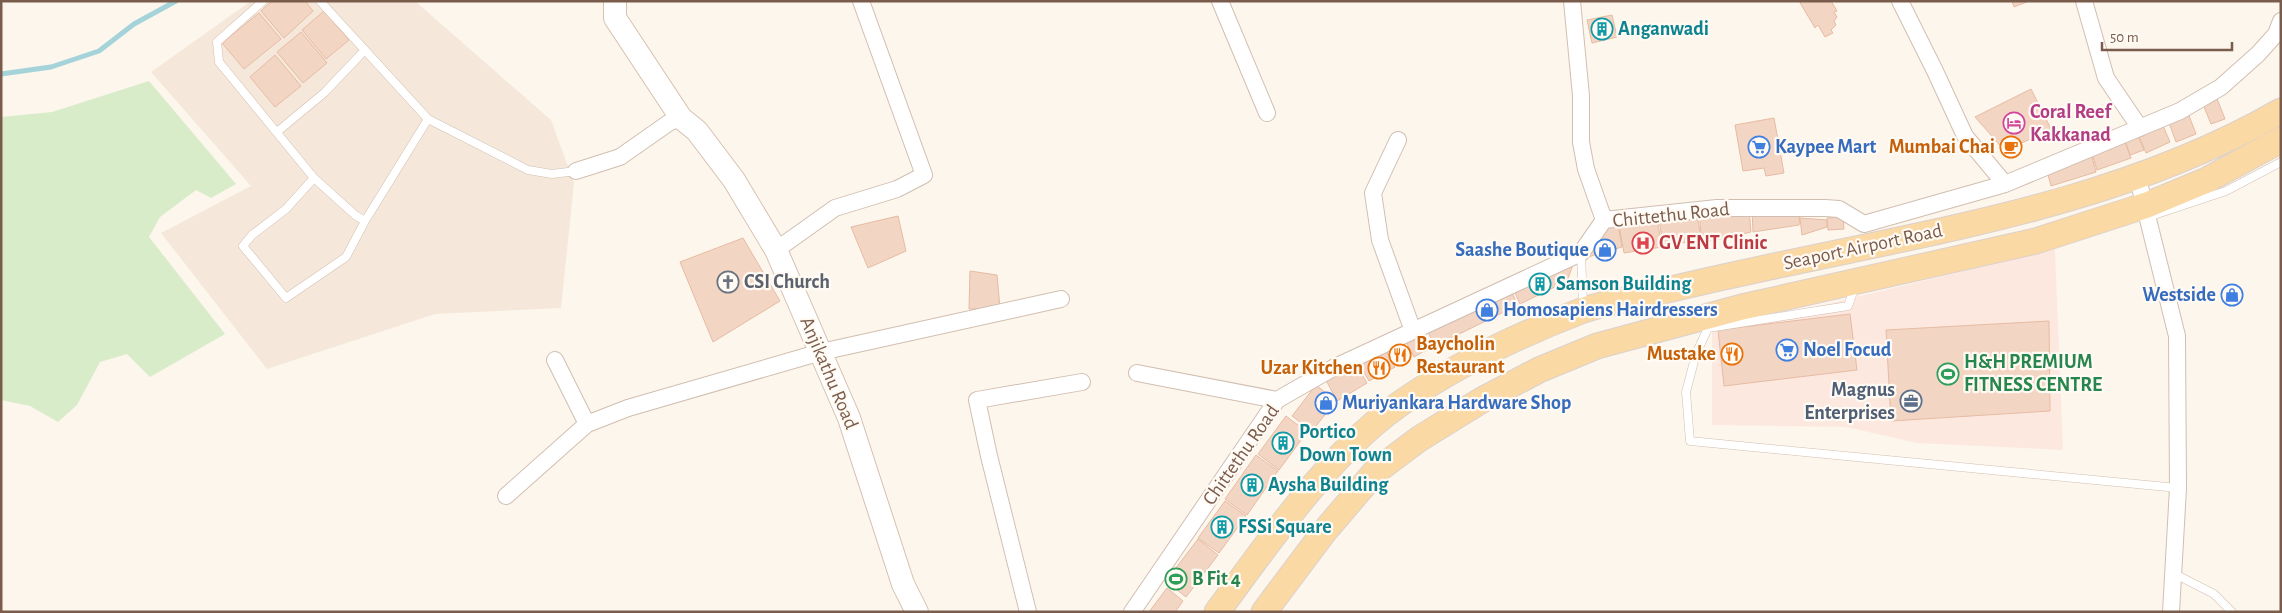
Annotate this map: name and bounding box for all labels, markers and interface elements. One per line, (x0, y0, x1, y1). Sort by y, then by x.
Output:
building icon: Anganwadi (1590, 17, 1614, 41)
place label: Anganwadi (1618, 19, 1709, 39)
scale bar (2102, 20, 2232, 52)
text: 50 m (2110, 30, 2139, 45)
place label: Coral Reef Kakkanad (2030, 102, 2112, 145)
hotel icon: Coral Reef Kakkanad (2002, 111, 2026, 135)
supermarket icon: Kaypee Mart (1747, 135, 1771, 159)
cafe icon: Mumbai Chai (1999, 135, 2023, 159)
place label: Kaypee Mart (1775, 137, 1876, 157)
place label: Mumbai Chai (1889, 137, 1995, 157)
street label: Chittethu Road (1612, 199, 1730, 231)
street label: Seaport Airport Road (1782, 220, 1944, 274)
hospital icon: GV ENT Clinic (1631, 231, 1655, 255)
place label: GV ENT Clinic (1659, 233, 1767, 253)
shop icon: Saashe Boutique (1593, 238, 1617, 262)
place label: Saashe Boutique (1455, 240, 1589, 260)
church icon: CSI Church (716, 270, 740, 294)
place label: CSI Church (744, 272, 830, 292)
building icon: Samson Building (1528, 272, 1552, 296)
place label: Samson Building (1556, 274, 1692, 294)
shop icon: Westside (2220, 283, 2244, 307)
place label: Westside (2142, 285, 2216, 305)
shop icon: Homosapiens Hairdressers (1475, 298, 1499, 322)
place label: Homosapiens Hairdressers (1503, 300, 1718, 320)
street label: Anjikathu Road (796, 314, 862, 432)
place label: Baycholin Restaurant (1416, 334, 1505, 377)
supermarket icon: Noel Focud (1775, 338, 1799, 362)
place label: Noel Focud (1803, 340, 1892, 360)
restaurant icon: Mustake (1720, 342, 1744, 366)
restaurant icon: Baycholin Restaurant (1388, 343, 1412, 367)
place label: Mustake (1647, 344, 1716, 364)
place label: H&H PREMIUM FITNESS CENTRE (1964, 352, 2102, 395)
restaurant icon: Uzar Kitchen (1367, 356, 1391, 380)
place label: Uzar Kitchen (1260, 358, 1363, 378)
sports icon: H&H PREMIUM FITNESS CENTRE (1936, 362, 1960, 386)
place label: Magnus Enterprises (1804, 380, 1895, 423)
office icon: Magnus Enterprises (1899, 389, 1923, 413)
shop icon: Muriyankara Hardware Shop (1314, 391, 1338, 415)
place label: Muriyankara Hardware Shop (1342, 393, 1571, 413)
street label: Chittethu Road (1199, 401, 1283, 509)
place label: Portico Down Town (1299, 422, 1392, 465)
building icon: Portico Down Town (1271, 431, 1295, 455)
building icon: Aysha Building (1240, 473, 1264, 497)
place label: Aysha Building (1268, 475, 1389, 495)
building icon: FSSi Square (1210, 515, 1234, 539)
place label: FSSi Square (1238, 517, 1332, 537)
sports icon: B Fit 4 (1164, 567, 1188, 591)
place label: B Fit 4 (1192, 569, 1241, 589)

